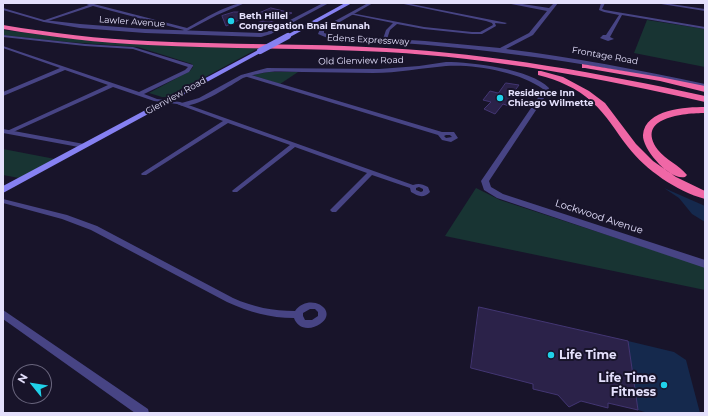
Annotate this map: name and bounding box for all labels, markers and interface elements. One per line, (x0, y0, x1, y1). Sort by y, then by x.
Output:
place label: Beth Hillel Congregation Bnai Emunah (239, 11, 370, 32)
street label: Lawler Avenue (99, 14, 165, 30)
marker: Beth Hillel Congregation Bnai Emunah (226, 16, 236, 26)
street label: Edens Expressway (327, 32, 409, 48)
street label: Frontage Road (571, 45, 639, 67)
street label: Old Glenview Road (318, 55, 404, 67)
street label: Glenview Road (144, 75, 208, 117)
place label: Residence Inn Chicago Wilmette (508, 88, 593, 109)
marker: Residence Inn Chicago Wilmette (495, 93, 505, 103)
street label: Lockwood Avenue (554, 197, 644, 237)
place label: Life Time (559, 348, 617, 362)
marker: Life Time (546, 350, 556, 360)
north arrow (12, 364, 52, 404)
text: N (14, 371, 31, 386)
place label: Life Time Fitness (598, 371, 656, 399)
marker: Life Time Fitness (659, 380, 669, 390)

